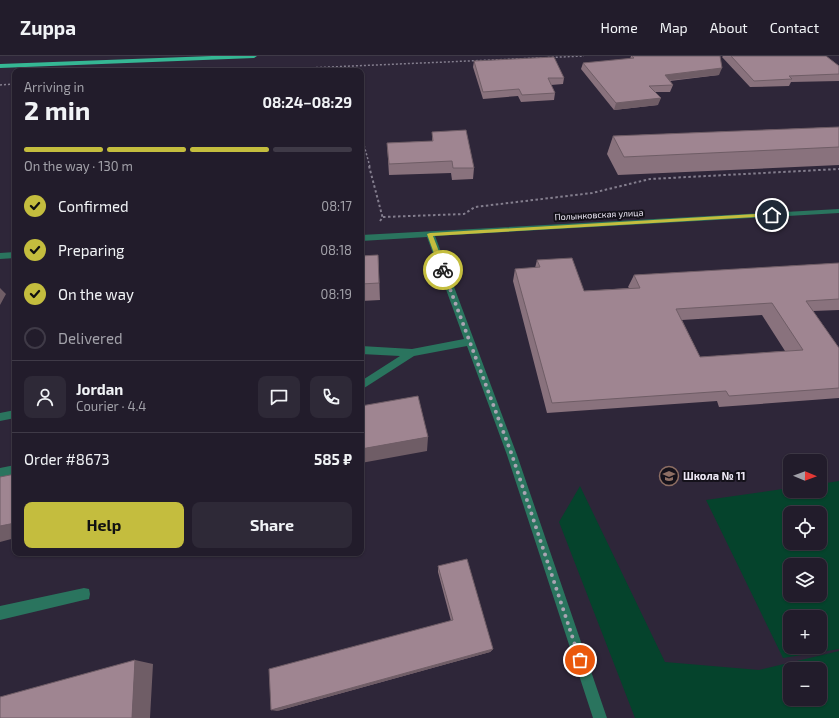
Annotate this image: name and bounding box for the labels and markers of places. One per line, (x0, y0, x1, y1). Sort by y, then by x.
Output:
pin (755, 198, 789, 232)
school or university icon: Школа № 11 (658, 465, 680, 487)
place label: Школа № 11 (683, 469, 746, 482)
pin (563, 643, 597, 677)

